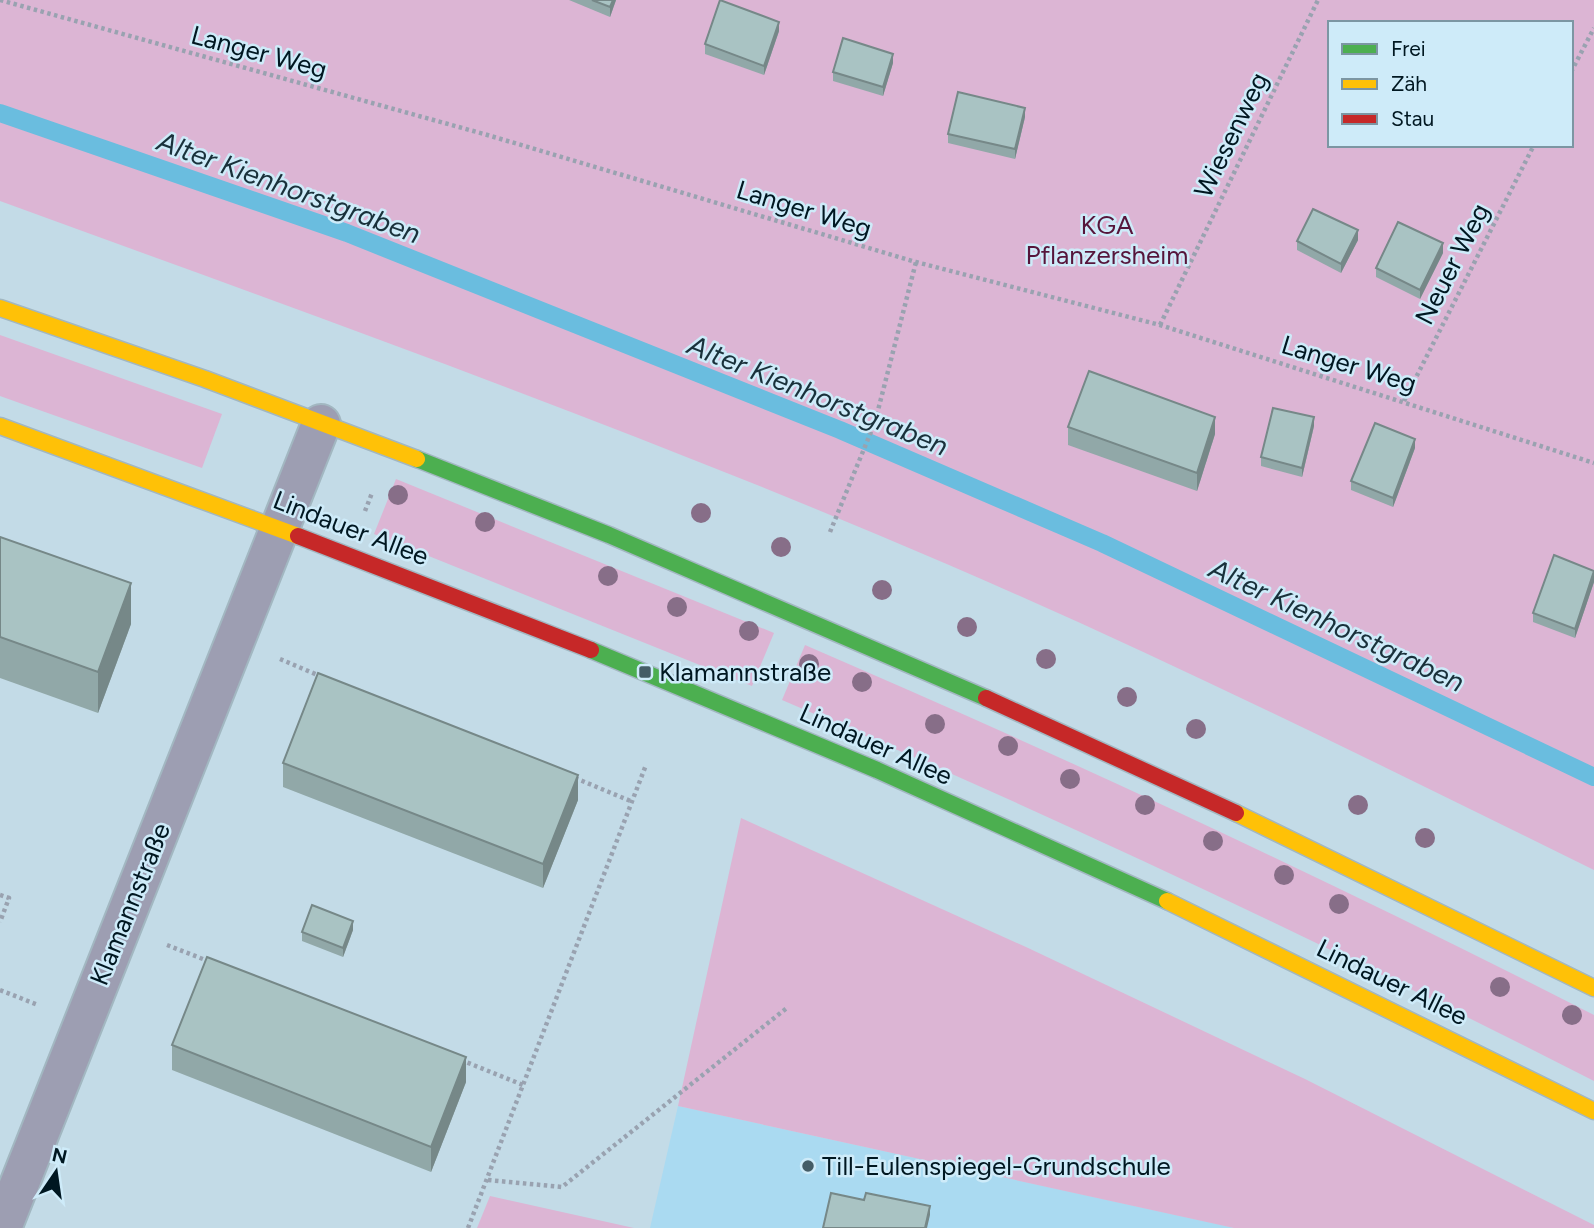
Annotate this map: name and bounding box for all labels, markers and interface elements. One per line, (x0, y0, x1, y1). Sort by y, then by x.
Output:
street label: Langer Weg (188, 19, 330, 85)
legend (1328, 21, 1573, 147)
text: Frei (1391, 36, 1426, 61)
street label: Wiesenweg (1187, 67, 1275, 203)
text: Zäh (1391, 71, 1427, 96)
text: Stau (1391, 106, 1434, 131)
water label: Alter Kienhorstgraben (152, 123, 425, 250)
street label: Langer Weg (733, 173, 875, 245)
street label: Neuer Weg (1408, 198, 1496, 330)
park label: KGA Pflanzersheim (1026, 209, 1188, 271)
water label: Alter Kienhorstgraben (682, 327, 953, 463)
street label: Langer Weg (1278, 328, 1420, 400)
street label: Lindauer Allee (269, 484, 433, 572)
water label: Alter Kienhorstgraben (1203, 551, 1470, 699)
place label: Klamannstraße (659, 656, 831, 688)
marker: Klamannstraße (637, 664, 653, 680)
street label: Lindauer Allee (795, 696, 957, 792)
street label: Klamannstraße (83, 818, 177, 990)
street label: Lindauer Allee (1311, 932, 1473, 1032)
north arrow (21, 1137, 91, 1207)
text: N (50, 1143, 69, 1169)
place label: Till-Eulenspiegel-Grundschule (822, 1150, 1171, 1182)
marker: Till-Eulenspiegel-Grundschule (800, 1158, 816, 1174)

